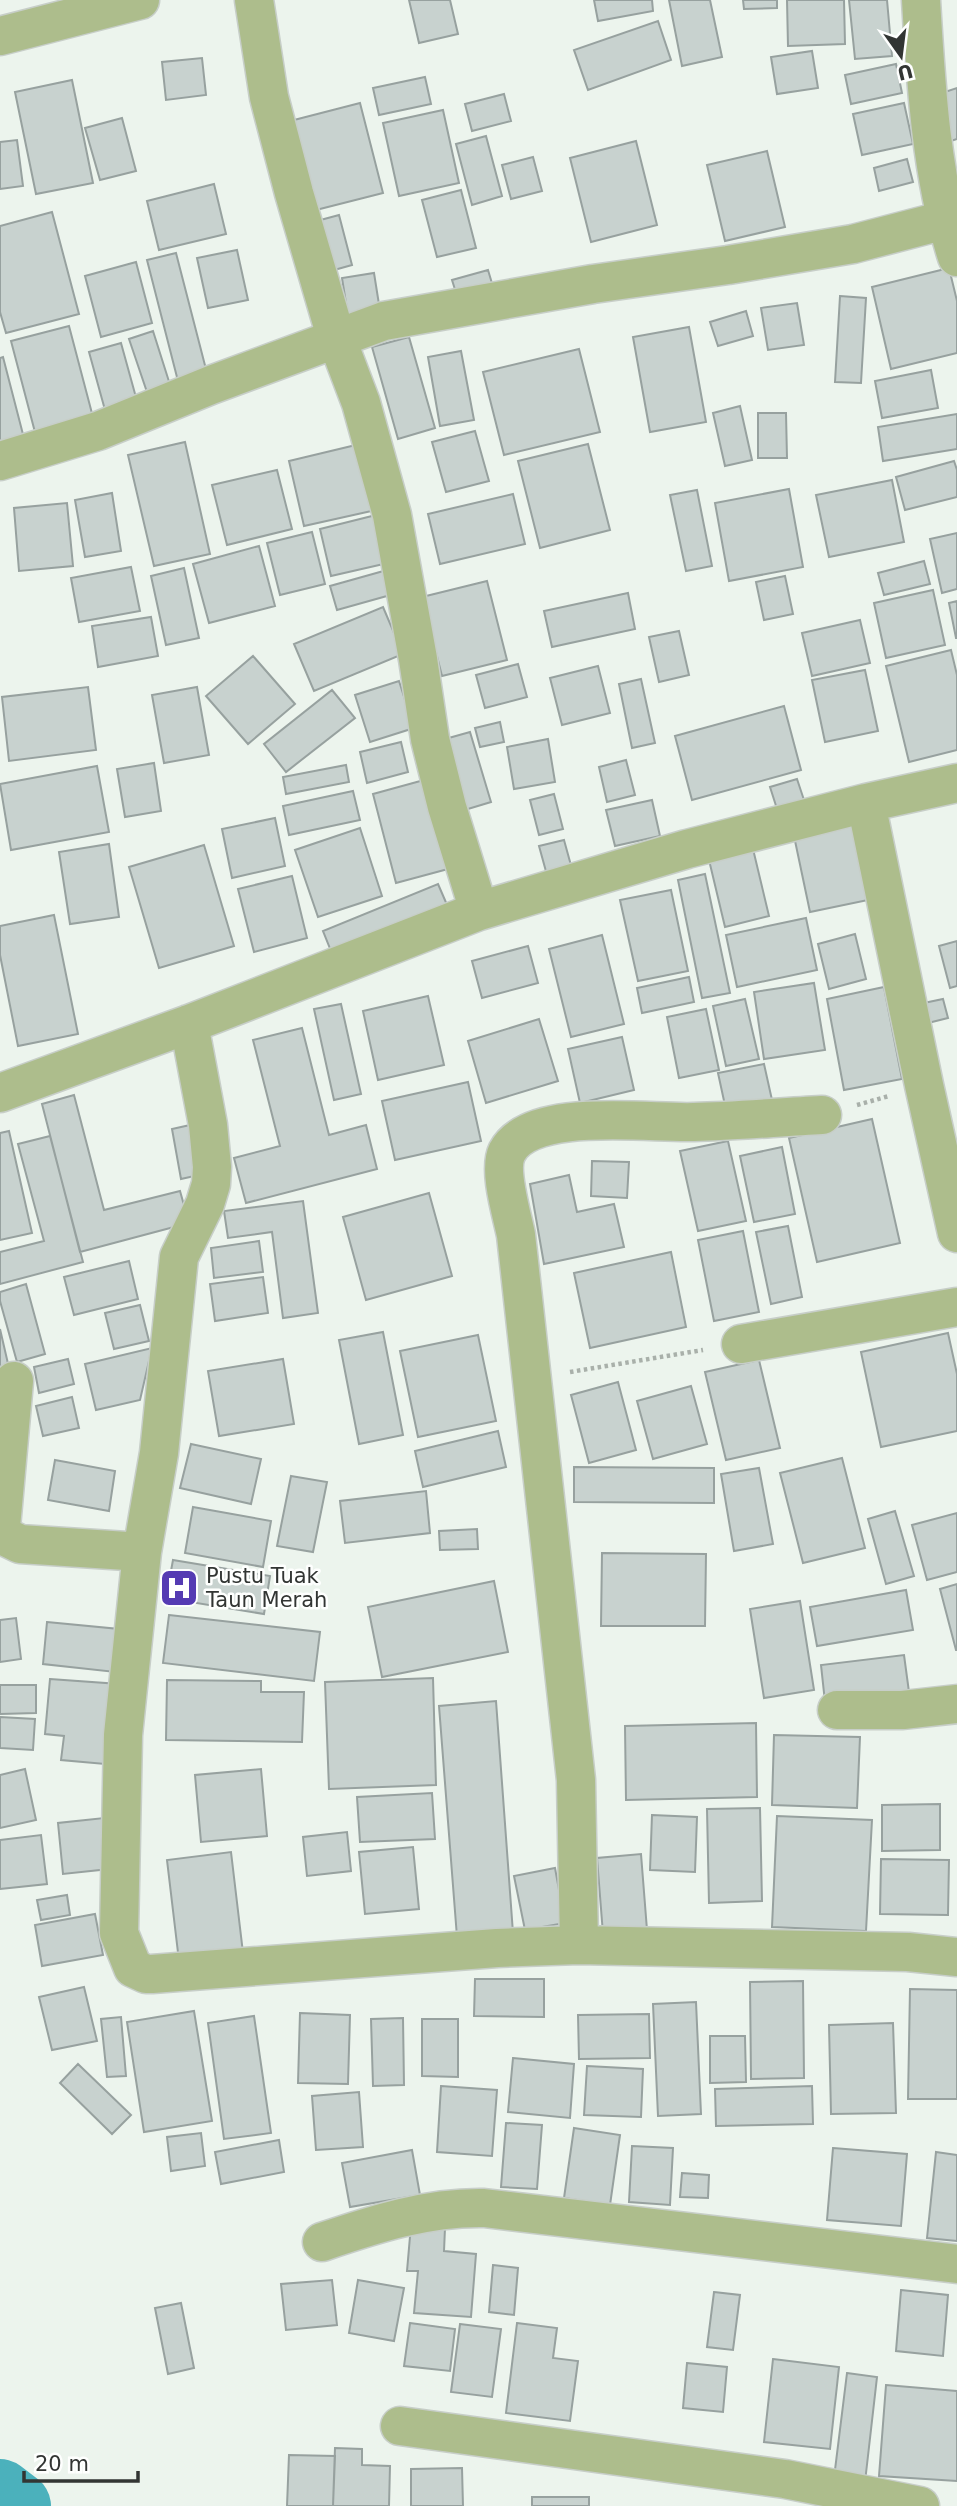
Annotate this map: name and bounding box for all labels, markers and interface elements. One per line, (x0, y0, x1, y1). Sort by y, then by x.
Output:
north arrow (866, 21, 936, 91)
text: U (895, 60, 915, 85)
place label: Pustu Tuak Taun Merah (205, 1564, 327, 1612)
hospital icon: Pustu Tuak Taun Merah (158, 1567, 200, 1609)
scale bar (24, 2440, 138, 2484)
text: 20 m (35, 2452, 89, 2476)

